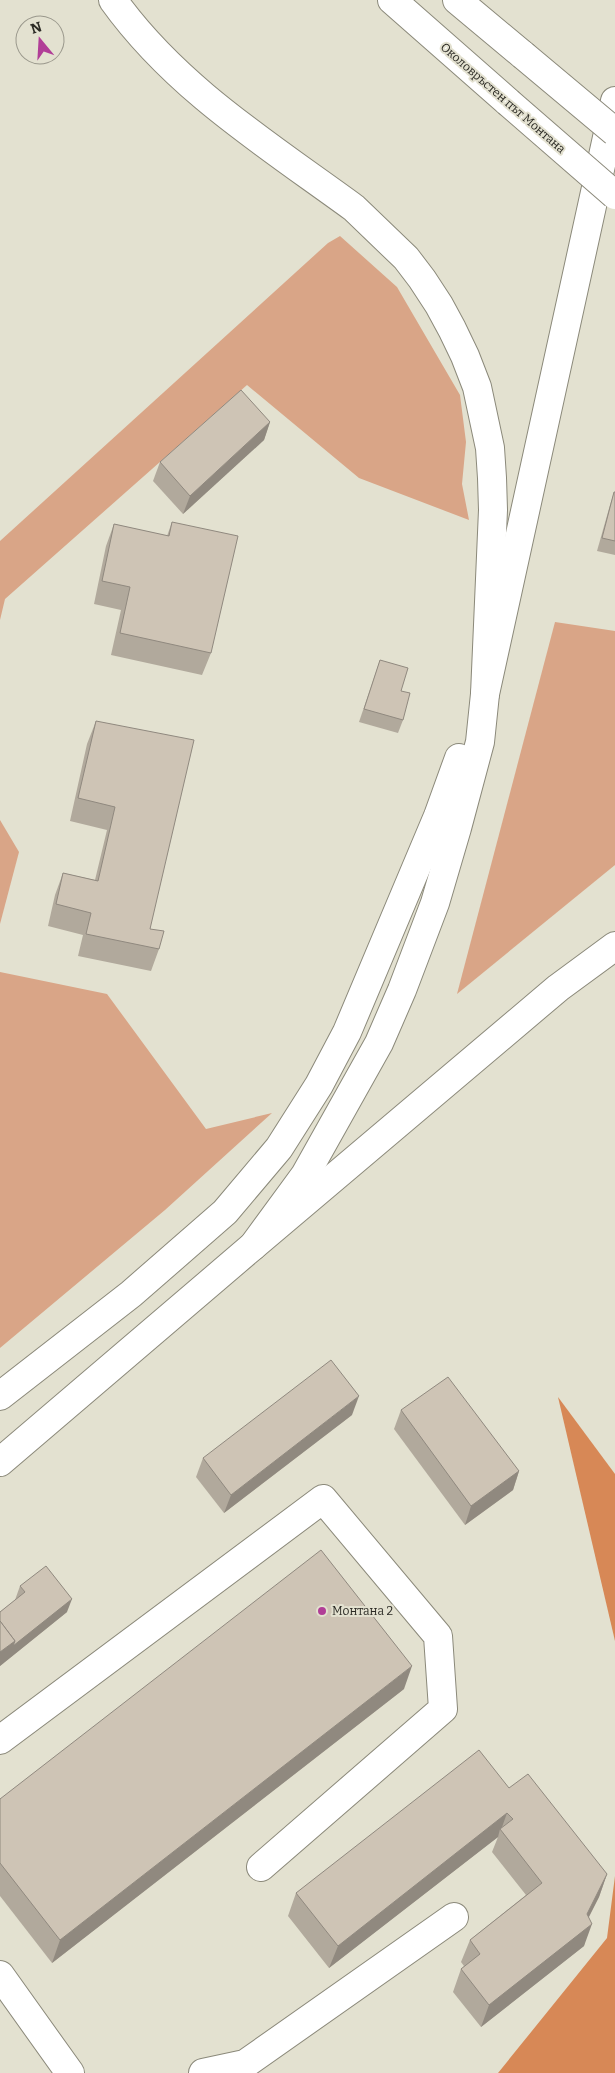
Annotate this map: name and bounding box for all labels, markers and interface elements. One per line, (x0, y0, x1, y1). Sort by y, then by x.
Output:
north arrow (15, 15, 65, 65)
text: N (28, 18, 44, 38)
street label: Околовръстен път Монтана (438, 40, 569, 156)
place label: Монтана 2 (332, 1604, 393, 1618)
marker: Монтана 2 (316, 1605, 328, 1617)

